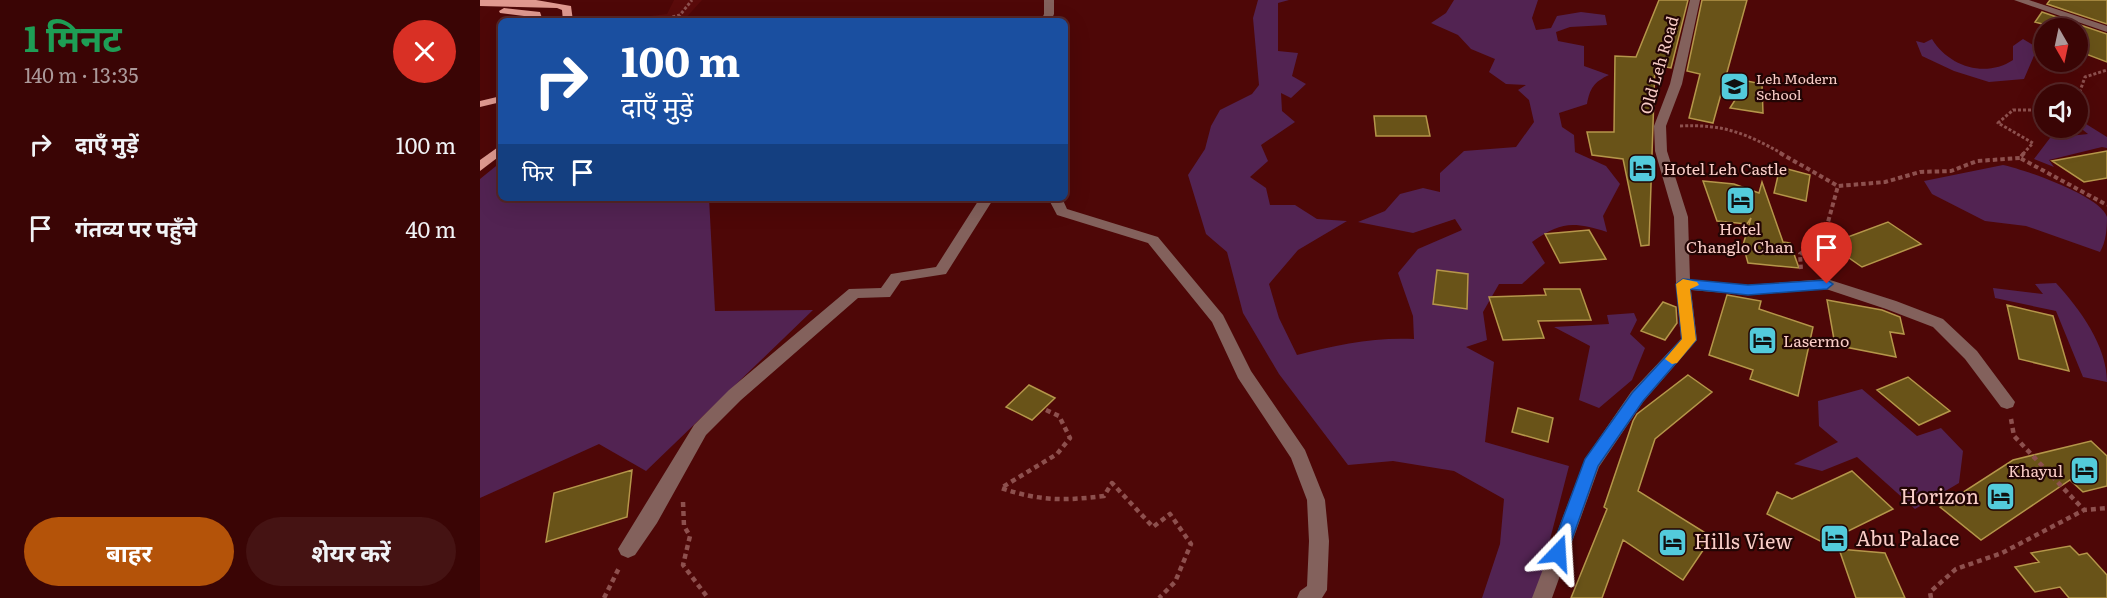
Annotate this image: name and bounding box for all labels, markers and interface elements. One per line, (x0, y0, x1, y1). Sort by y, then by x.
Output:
text: 1 मिनट (24, 10, 122, 63)
street label: Old Leh Road (1633, 13, 1684, 117)
north arrow (2034, 18, 2088, 72)
map controls (2034, 18, 2088, 138)
button: close (393, 20, 456, 83)
text: 100 m (621, 28, 740, 90)
icon: right (522, 42, 600, 120)
text: 140 m · 13:35 (24, 59, 138, 89)
place label: Leh Modern School (1756, 68, 1837, 104)
school or university icon: Leh Modern School (1719, 71, 1751, 103)
button: sound (2034, 84, 2088, 138)
text: दाएँ मुड़ें (621, 85, 693, 125)
text: दाएँ मुड़ें (75, 127, 138, 160)
icon: right (24, 128, 57, 161)
text: 100 m (396, 128, 456, 161)
hotel icon: Hotel Leh Castle (1626, 153, 1658, 185)
text: फिर (522, 155, 554, 188)
icon: arrive (566, 156, 599, 189)
place label: Hotel Leh Castle (1663, 156, 1787, 180)
hotel icon: Hotel Changlo Chan (1724, 185, 1756, 217)
text: गंतव्य पर पहुँचे (75, 211, 197, 244)
icon: arrive (24, 212, 57, 245)
text: 40 m (405, 212, 456, 245)
place label: Hotel Changlo Chan (1686, 216, 1794, 258)
pin (1801, 222, 1852, 284)
icon: arrive (1810, 231, 1843, 264)
hotel icon: Lasermo (1746, 325, 1778, 357)
place label: Lasermo (1783, 328, 1849, 352)
hotel icon: Khayul (2068, 455, 2100, 487)
place label: Khayul (2008, 458, 2063, 482)
place label: Horizon (1900, 480, 1979, 510)
hotel icon: Horizon (1984, 481, 2016, 513)
button: बाहर (24, 517, 234, 586)
button: शेयर करें (246, 517, 456, 586)
position arrow (1526, 521, 1590, 585)
place label: Abu Palace (1856, 522, 1959, 552)
hotel icon: Abu Palace (1819, 523, 1851, 555)
place label: Hills View (1694, 525, 1793, 555)
hotel icon: Hills View (1657, 526, 1689, 558)

